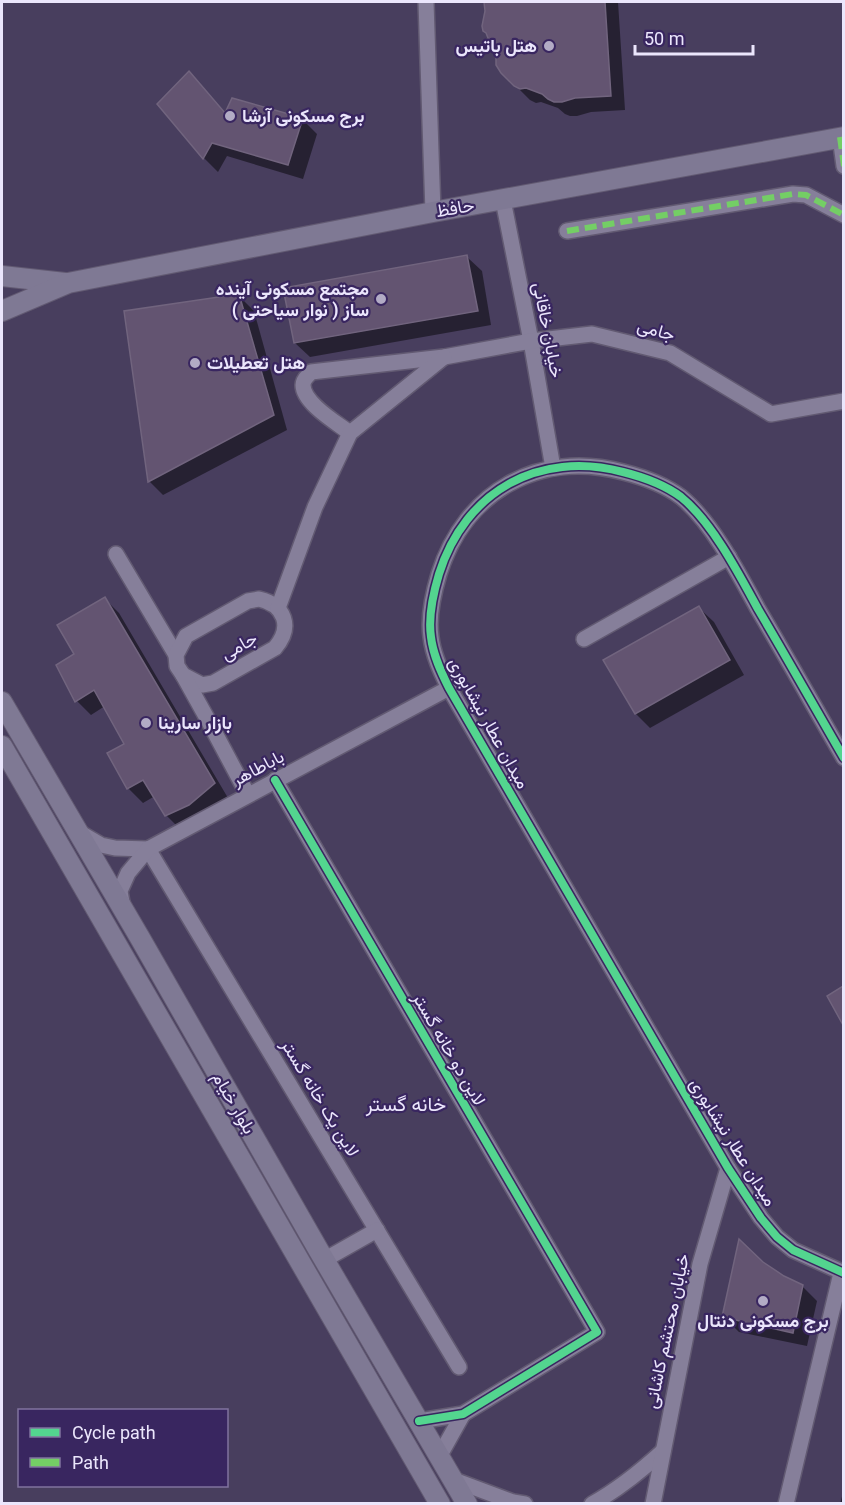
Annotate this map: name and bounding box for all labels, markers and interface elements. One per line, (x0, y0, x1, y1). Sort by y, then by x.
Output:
scale bar (635, 18, 754, 56)
text: 50 m (644, 28, 684, 49)
place label: هتل باتیس (456, 35, 537, 57)
marker: هتل باتیس (542, 39, 556, 53)
place label: برج مسکونی آرشا (242, 105, 365, 128)
marker: برج مسکونی آرشا (223, 109, 237, 123)
street label: حافظ (434, 194, 476, 221)
place label: مجتمع مسکونی آینده ساز ( نوار سیاحتی ) (216, 278, 369, 321)
street label: خیابان خاقانی (528, 281, 568, 379)
marker: مجتمع مسکونی آینده ساز ( نوار سیاحتی ) (374, 292, 388, 306)
street label: جامی (635, 314, 677, 346)
place label: هتل تعطیلات (207, 352, 305, 374)
marker: هتل تعطیلات (188, 356, 202, 370)
street label: جامی (217, 627, 261, 665)
street label: میدان عطار نیشابوری (444, 653, 534, 793)
place label: بازار سارینا (158, 712, 232, 734)
marker: بازار سارینا (139, 716, 153, 730)
street label: باباطاهر (227, 745, 288, 791)
street label: لاین دو خانه گستر (407, 988, 490, 1110)
street label: لاین یک خانه گستر (276, 1034, 364, 1161)
street label: بلوار خیام (207, 1068, 260, 1138)
street label: میدان عطار نیشابوری (685, 1074, 781, 1210)
district label: خانه گستر (365, 1092, 446, 1117)
street label: خیابان محتشم کاشانی (640, 1252, 695, 1411)
marker: برج مسکونی دنتال (756, 1294, 770, 1308)
place label: برج مسکونی دنتال (697, 1310, 829, 1333)
legend (18, 1409, 228, 1487)
text: Cycle path (72, 1422, 156, 1443)
text: Path (72, 1452, 109, 1473)

